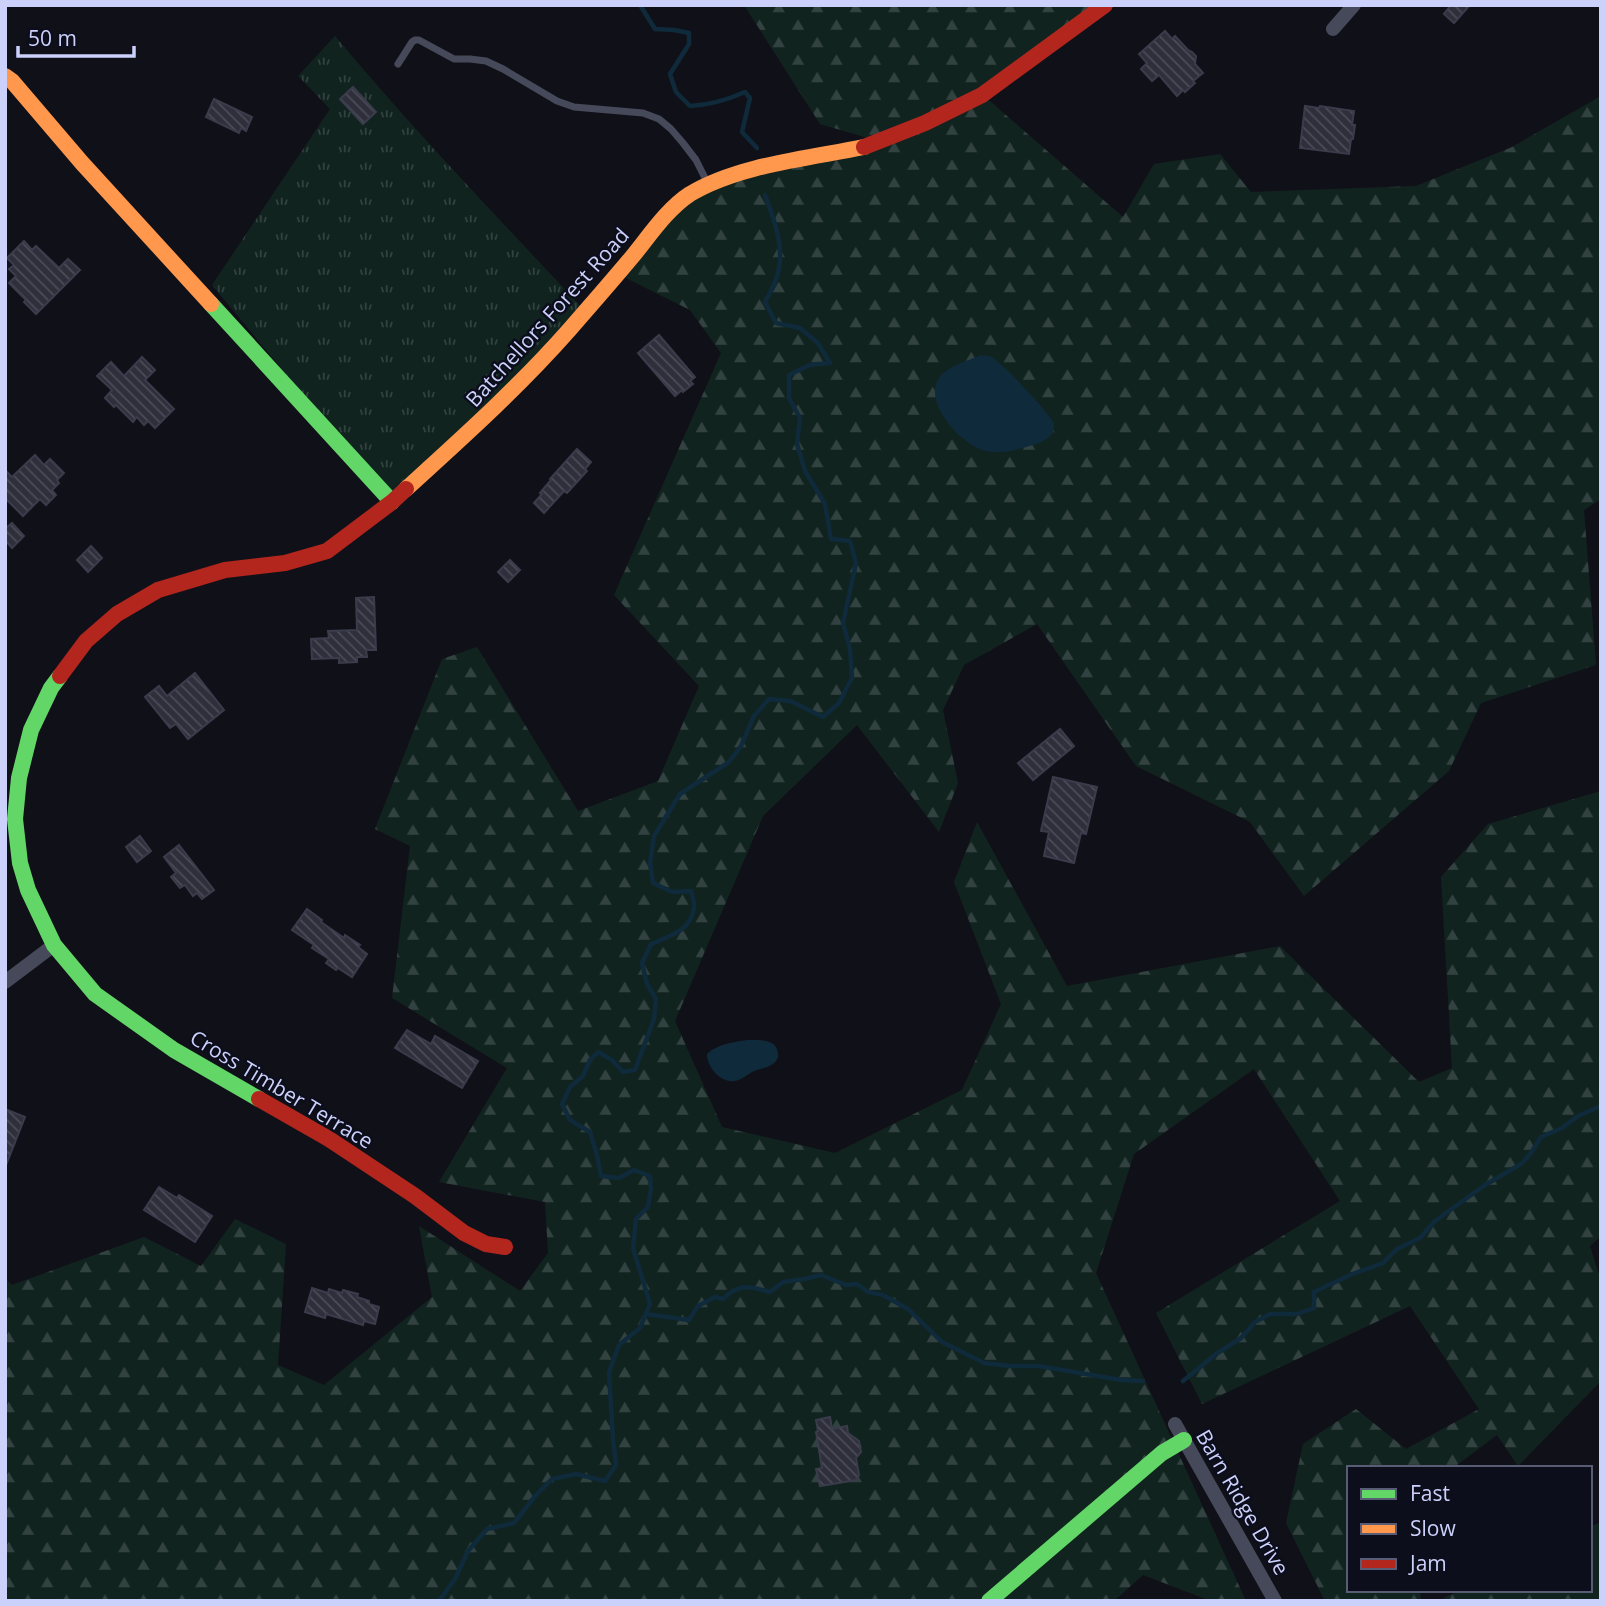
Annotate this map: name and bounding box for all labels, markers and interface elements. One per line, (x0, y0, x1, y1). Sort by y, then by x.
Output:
scale bar (18, 14, 133, 58)
text: 50 m (28, 24, 77, 52)
street label: Batchellors Forest Road (459, 222, 635, 412)
street label: Cross Timber Terrace (185, 1023, 379, 1155)
street label: Barn Ridge Drive (1190, 1424, 1296, 1580)
legend (1347, 1466, 1592, 1592)
text: Fast (1410, 1479, 1450, 1507)
text: Slow (1410, 1514, 1456, 1542)
text: Jam (1408, 1549, 1447, 1577)

